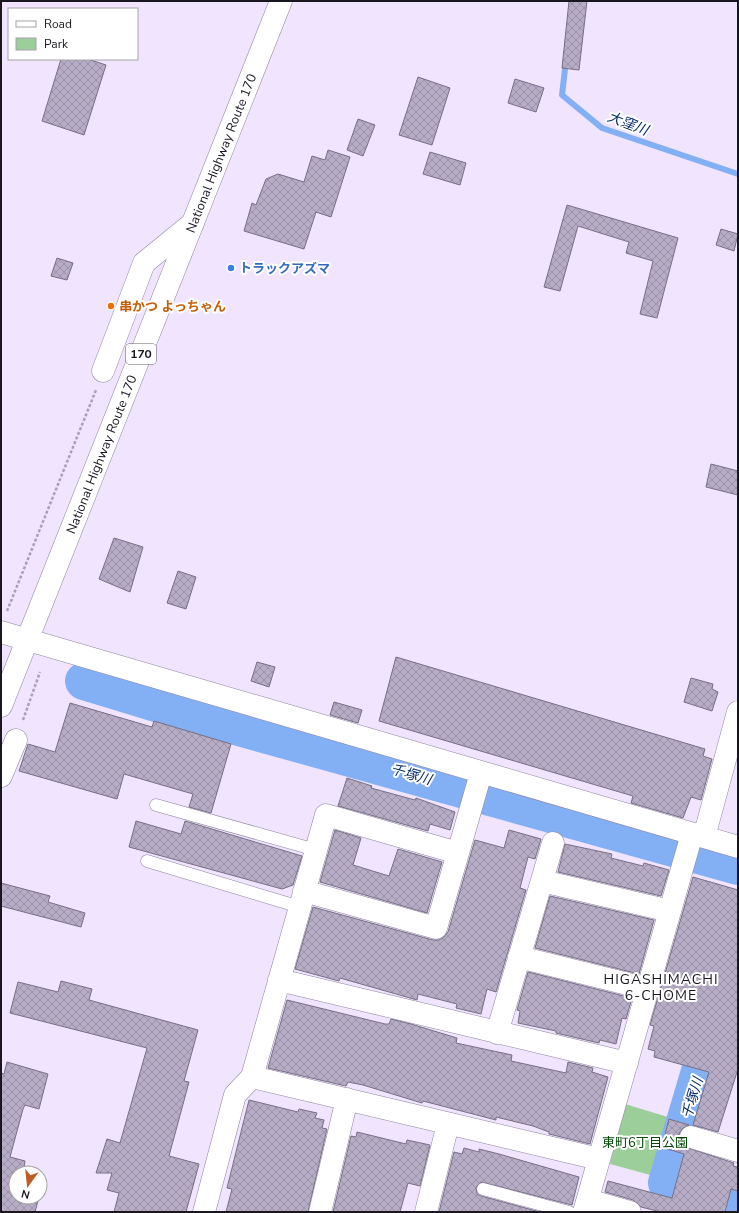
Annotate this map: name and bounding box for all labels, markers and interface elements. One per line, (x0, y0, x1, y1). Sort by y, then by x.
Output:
legend (8, 8, 138, 60)
text: Road (44, 16, 72, 32)
text: Park (44, 36, 69, 52)
street label: National Highway Route 170 (182, 71, 261, 236)
water label: 大窪川 (605, 107, 653, 141)
place label: トラックアズマ (239, 260, 330, 278)
marker: トラックアズマ (226, 263, 236, 273)
place label: 串かつ よっちゃん (119, 298, 226, 316)
marker: 串かつ よっちゃん (106, 301, 116, 311)
road number: 170 (126, 344, 156, 364)
street label: National Highway Route 170 (62, 372, 142, 537)
water label: 千塚川 (388, 760, 436, 790)
district label: HIGASHIMACHI 6-CHOME (603, 970, 719, 1005)
water label: 千塚川 (677, 1073, 708, 1121)
park label: 東町6丁目公園 (602, 1134, 688, 1152)
north arrow (8, 1165, 48, 1205)
text: N (20, 1186, 31, 1202)

